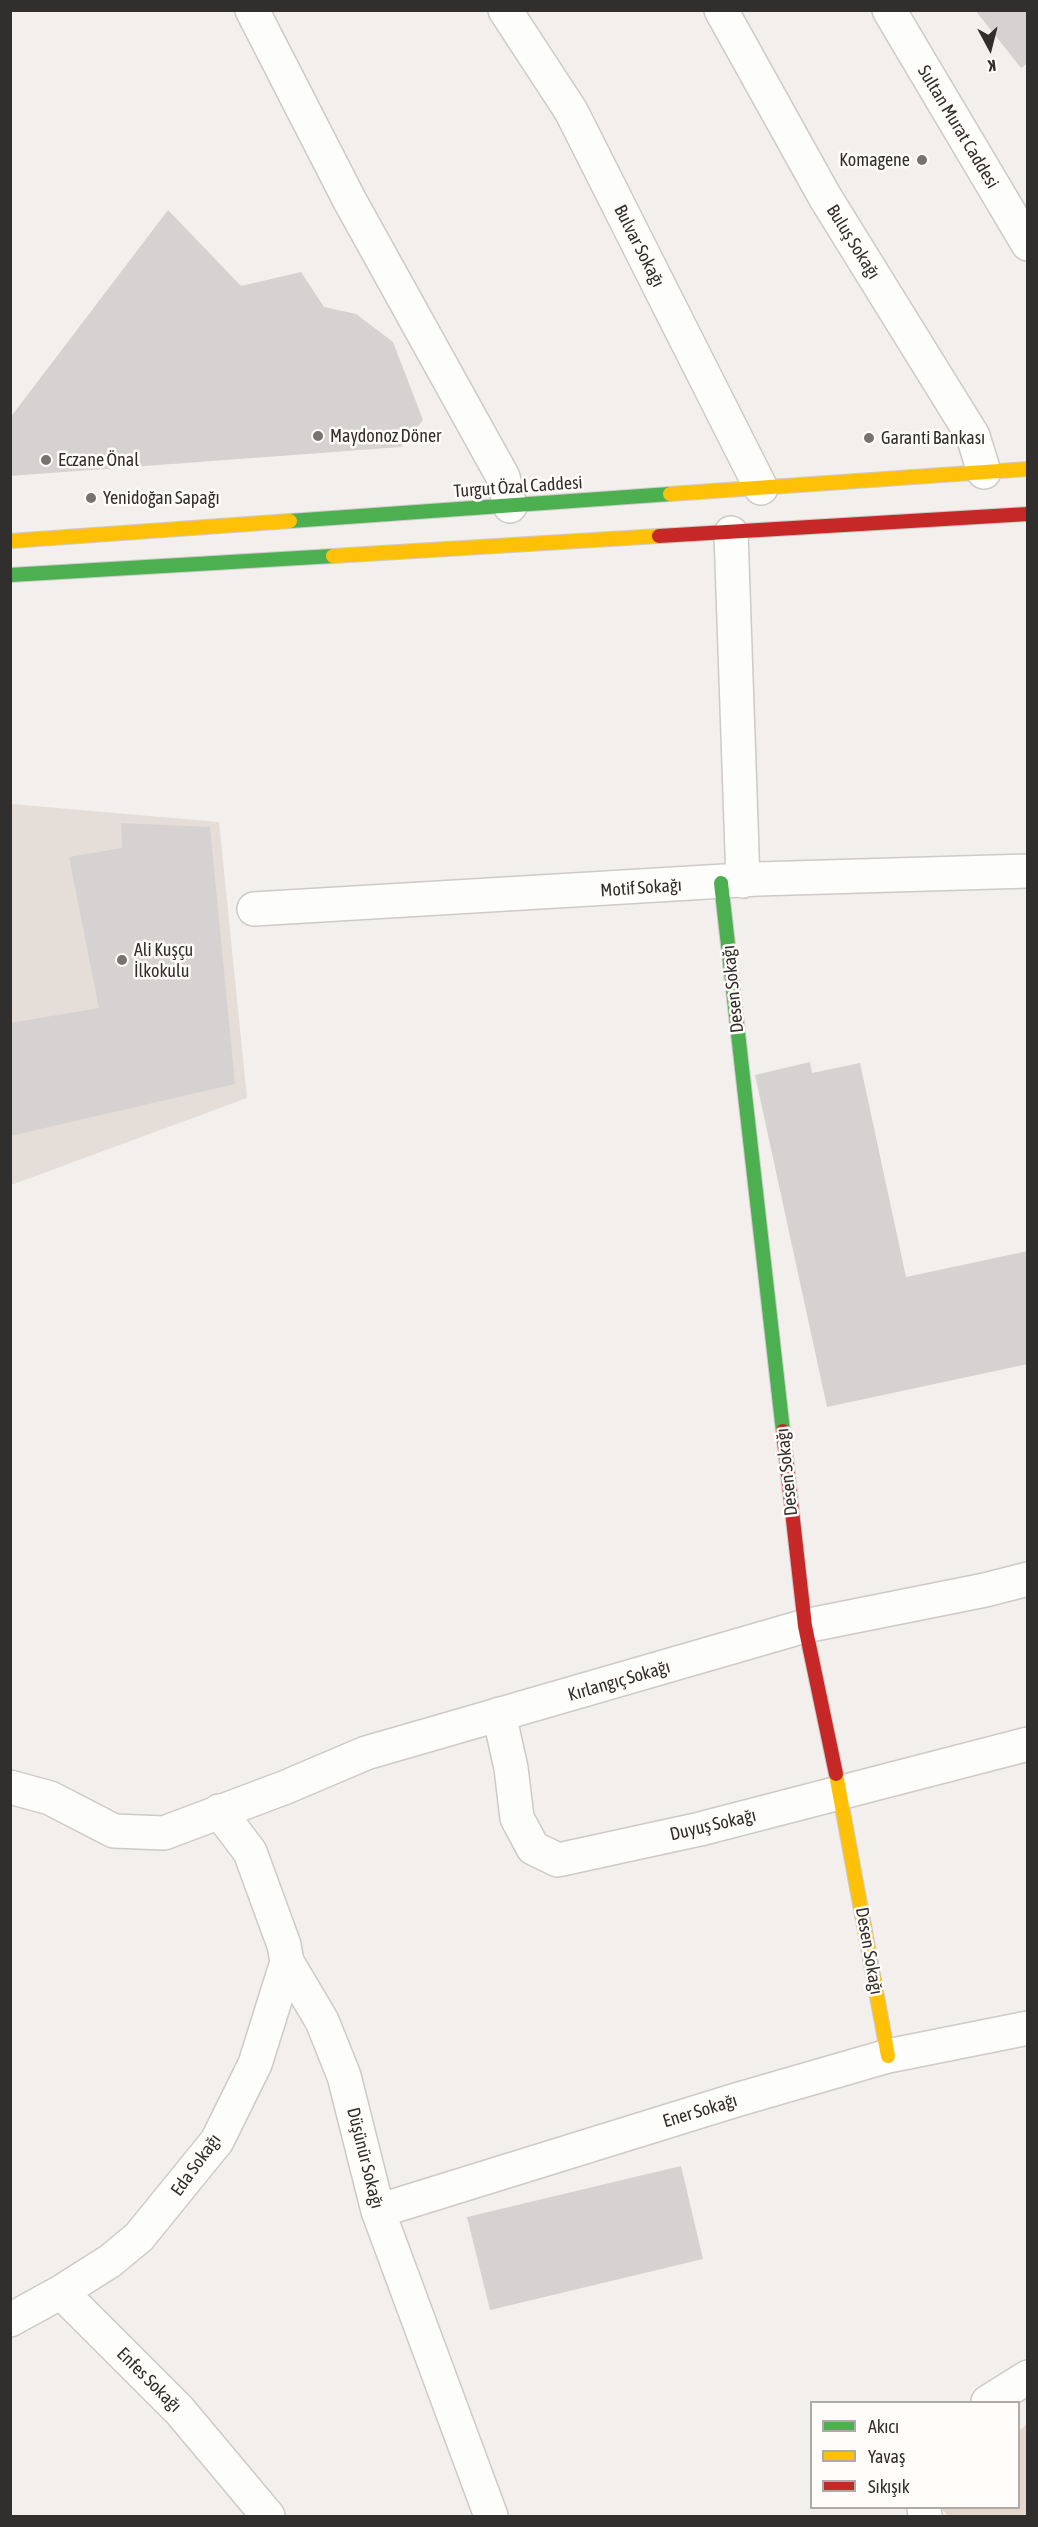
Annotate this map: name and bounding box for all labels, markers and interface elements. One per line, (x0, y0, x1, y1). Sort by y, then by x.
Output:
north arrow (960, 18, 1020, 78)
text: K (987, 56, 997, 75)
street label: Sultan Murat Caddesi (913, 62, 1003, 192)
place label: Komagene (839, 149, 910, 171)
marker: Komagene (915, 153, 929, 167)
street label: Bulvar Sokağı (609, 201, 669, 291)
street label: Buluş Sokağı (822, 201, 884, 283)
place label: Maydonoz Döner (330, 425, 441, 447)
place label: Garanti Bankası (881, 427, 985, 449)
marker: Maydonoz Döner (311, 429, 325, 443)
marker: Garanti Bankası (862, 431, 876, 445)
place label: Eczane Önal (58, 449, 139, 471)
marker: Eczane Önal (39, 453, 53, 467)
street label: Turgut Özal Caddesi (453, 472, 583, 502)
place label: Yenidoğan Sapağı (103, 487, 220, 509)
marker: Yenidoğan Sapağı (84, 491, 98, 505)
street label: Motif Sokağı (600, 874, 682, 902)
place label: Ali Kuşçu İlkokulu (134, 939, 193, 982)
street label: Desen Sokağı (718, 944, 748, 1034)
marker: Ali Kuşçu İlkokulu (115, 953, 129, 967)
street label: Desen Sokağı (772, 1427, 802, 1517)
street label: Kırlangıç Sokağı (565, 1656, 673, 1706)
street label: Duyuş Sokağı (668, 1805, 758, 1845)
street label: Desen Sokağı (851, 1906, 887, 1996)
street label: Ener Sokağı (660, 2089, 740, 2133)
street label: Düşünür Sokağı (342, 2105, 388, 2211)
street label: Eda Sokağı (166, 2130, 226, 2200)
street label: Enfes Sokağı (112, 2343, 186, 2417)
legend (810, 2401, 1020, 2509)
text: Akıcı (868, 2416, 899, 2437)
text: Yavaş (868, 2446, 905, 2467)
text: Sıkışık (868, 2476, 910, 2497)

